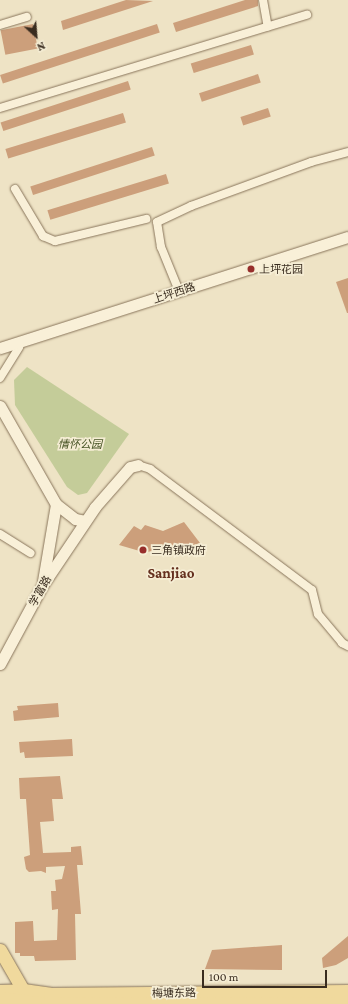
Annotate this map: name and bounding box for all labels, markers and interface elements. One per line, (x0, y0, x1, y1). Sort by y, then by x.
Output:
north arrow (16, 16, 56, 56)
text: N (35, 40, 47, 54)
place label: 上坪花园 (259, 262, 303, 276)
marker: 上坪花园 (246, 264, 256, 274)
street label: 上坪西路 (151, 280, 197, 306)
park label: 情怀公园 (58, 437, 102, 451)
place label: 三角镇政府 (151, 543, 206, 557)
marker: 三角镇政府 (138, 545, 148, 555)
district label: Sanjiao (147, 565, 195, 583)
street label: 学富路 (26, 573, 54, 609)
scale bar (204, 962, 329, 988)
text: 100 m (209, 970, 238, 984)
street label: 梅塘东路 (152, 986, 196, 1000)

